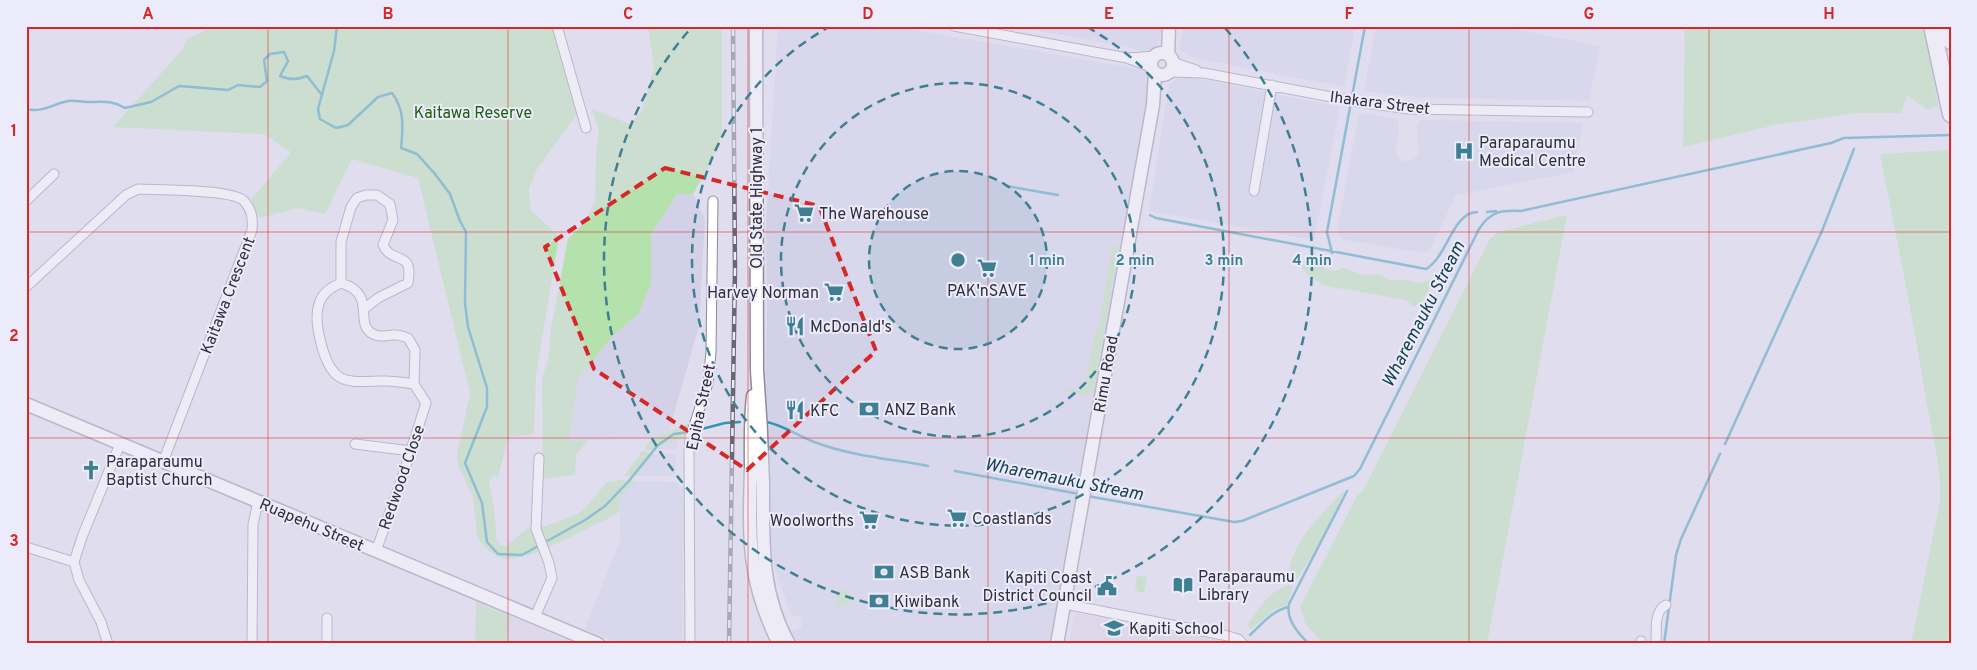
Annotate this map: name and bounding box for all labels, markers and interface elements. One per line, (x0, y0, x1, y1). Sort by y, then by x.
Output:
text: A (142, 5, 154, 25)
text: B (382, 5, 394, 25)
text: C (623, 5, 633, 25)
text: D (862, 5, 874, 25)
text: E (1104, 5, 1114, 25)
text: F (1344, 5, 1354, 25)
text: G (1584, 5, 1594, 25)
text: H (1823, 5, 1835, 25)
street label: Ihakara Street (1328, 88, 1431, 120)
park label: Kaitawa Reserve (414, 104, 532, 124)
text: 1 (11, 122, 17, 142)
street label: Old State Highway 1 (748, 127, 768, 269)
place label: Paraparaumu Medical Centre (1479, 134, 1586, 172)
hospital icon: Paraparaumu Medical Centre (1453, 140, 1475, 162)
supermarket icon: The Warehouse (793, 202, 815, 224)
place label: The Warehouse (819, 205, 929, 225)
street label: Kaitawa Crescent (197, 234, 260, 357)
water label: Wharemauku Stream (1378, 237, 1471, 392)
centre of rings (949, 251, 967, 269)
text: 1 min (1029, 252, 1065, 271)
text: 2 min (1115, 252, 1155, 271)
text: 3 min (1204, 252, 1244, 271)
text: 4 min (1292, 252, 1332, 271)
supermarket icon: PAK'nSAVE (976, 257, 998, 279)
supermarket icon: Harvey Norman (823, 281, 845, 303)
place label: PAK'nSAVE (947, 282, 1027, 302)
place label: Harvey Norman (707, 284, 819, 304)
restaurant icon: McDonald's (784, 315, 806, 337)
place label: McDonald's (810, 318, 892, 338)
text: 2 (9, 327, 19, 347)
street label: Rimu Road (1090, 334, 1124, 415)
street label: Epiha Street (683, 362, 721, 452)
bank icon: ANZ Bank (858, 398, 880, 420)
restaurant icon: KFC (784, 399, 806, 421)
place label: ANZ Bank (884, 401, 956, 421)
place label: KFC (810, 402, 839, 422)
street label: Redwood Close (376, 422, 430, 533)
place label: Paraparaumu Baptist Church (106, 453, 212, 491)
water label: Wharemauku Stream (982, 454, 1145, 507)
church icon: Paraparaumu Baptist Church (80, 459, 102, 481)
street label: Ruapehu Street (256, 495, 367, 557)
supermarket icon: Coastlands (946, 507, 968, 529)
supermarket icon: Woolworths (858, 509, 880, 531)
place label: Coastlands (972, 510, 1052, 530)
place label: Woolworths (770, 512, 854, 532)
text: 3 (9, 532, 19, 552)
bank icon: ASB Bank (873, 561, 895, 583)
place label: ASB Bank (899, 564, 970, 584)
place label: Paraparaumu Library (1198, 568, 1295, 606)
place label: Kapiti Coast District Council (982, 569, 1092, 607)
library icon: Paraparaumu Library (1172, 574, 1194, 596)
public building icon: Kapiti Coast District Council (1096, 575, 1118, 597)
bank icon: Kiwibank (868, 590, 890, 612)
place label: Kiwibank (894, 593, 959, 613)
school or university icon: Kapiti School (1103, 617, 1125, 639)
place label: Kapiti School (1129, 620, 1223, 640)

